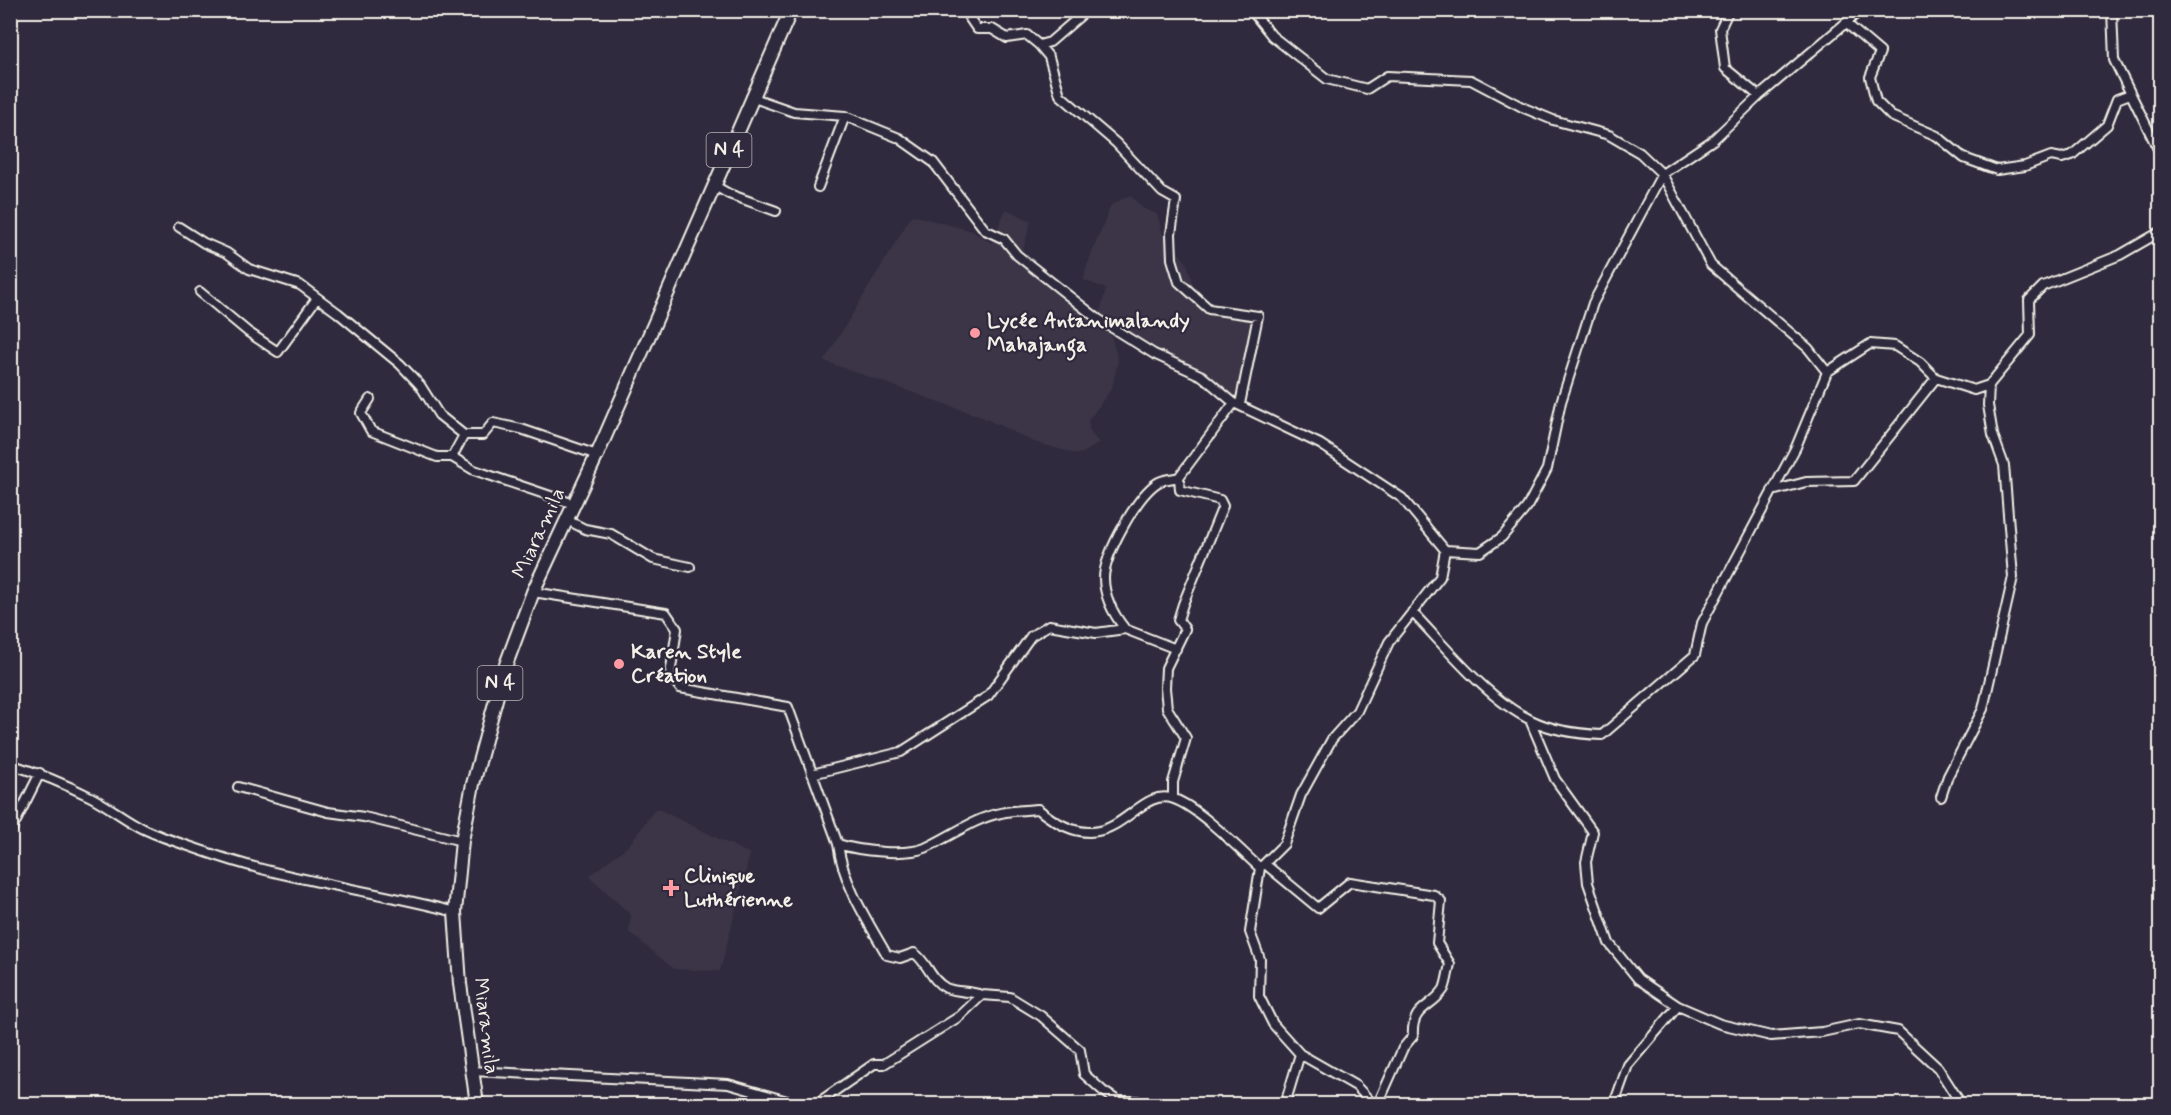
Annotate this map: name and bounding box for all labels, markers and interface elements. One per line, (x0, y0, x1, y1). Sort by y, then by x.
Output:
road number: N 4 (706, 133, 752, 167)
place label: Lycée Antanimalandy Mahajanga (987, 307, 1190, 361)
marker: Lycée Antanimalandy Mahajanga (968, 326, 982, 340)
street label: Miaramila (506, 483, 572, 583)
place label: Karen Style Création (631, 638, 742, 690)
marker: Karen Style Création (612, 657, 626, 671)
road number: N 4 (478, 666, 522, 700)
place label: Clinique Luthérienne (684, 862, 793, 914)
marker: Clinique Luthérienne (662, 879, 680, 897)
street label: Miaramila (466, 976, 506, 1076)

